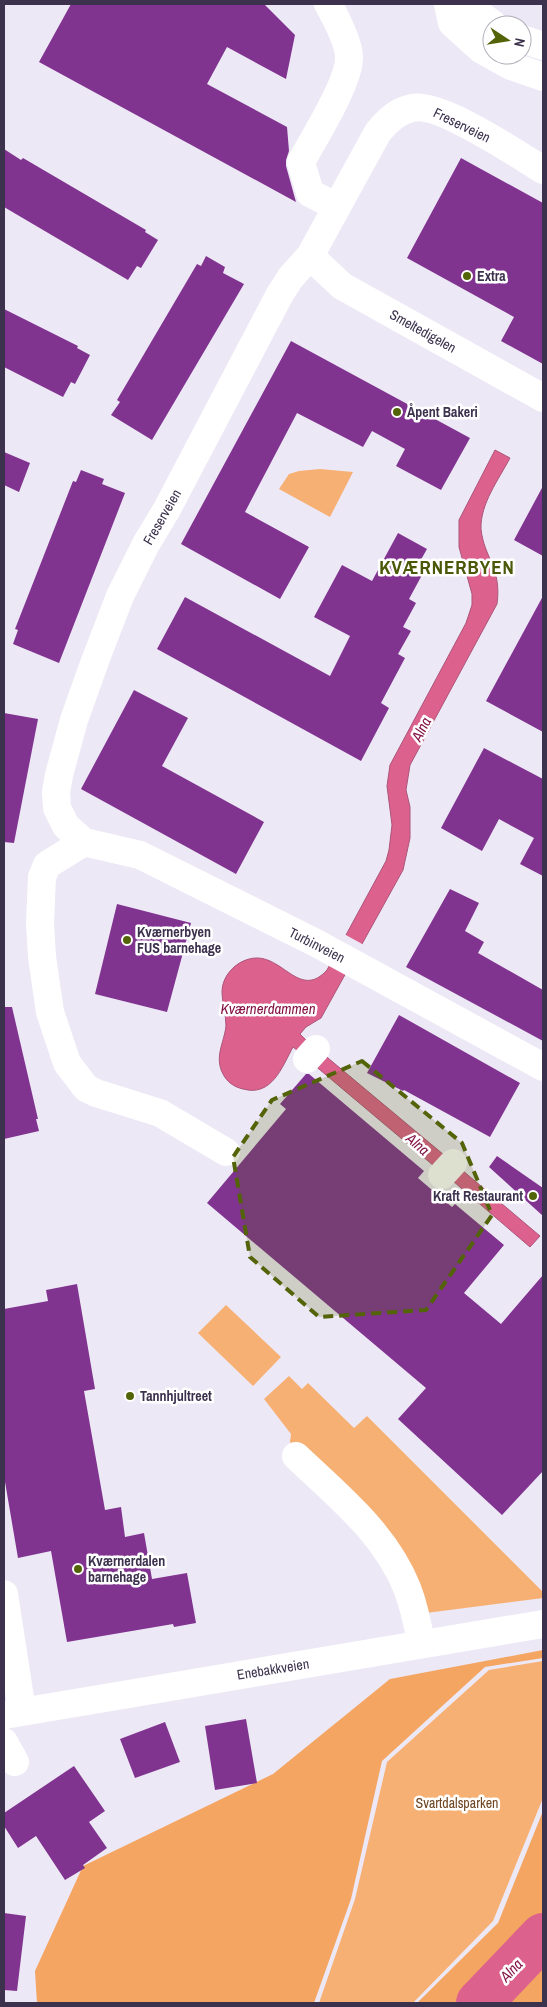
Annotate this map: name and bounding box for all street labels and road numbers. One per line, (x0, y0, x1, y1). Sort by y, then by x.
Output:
street label: Freserveien (431, 103, 493, 147)
street label: Smeltedigelen (387, 305, 459, 357)
street label: Freserveien (139, 486, 185, 548)
street label: Turbinveien (286, 923, 348, 967)
street label: Enebakkveien (236, 1654, 310, 1684)

